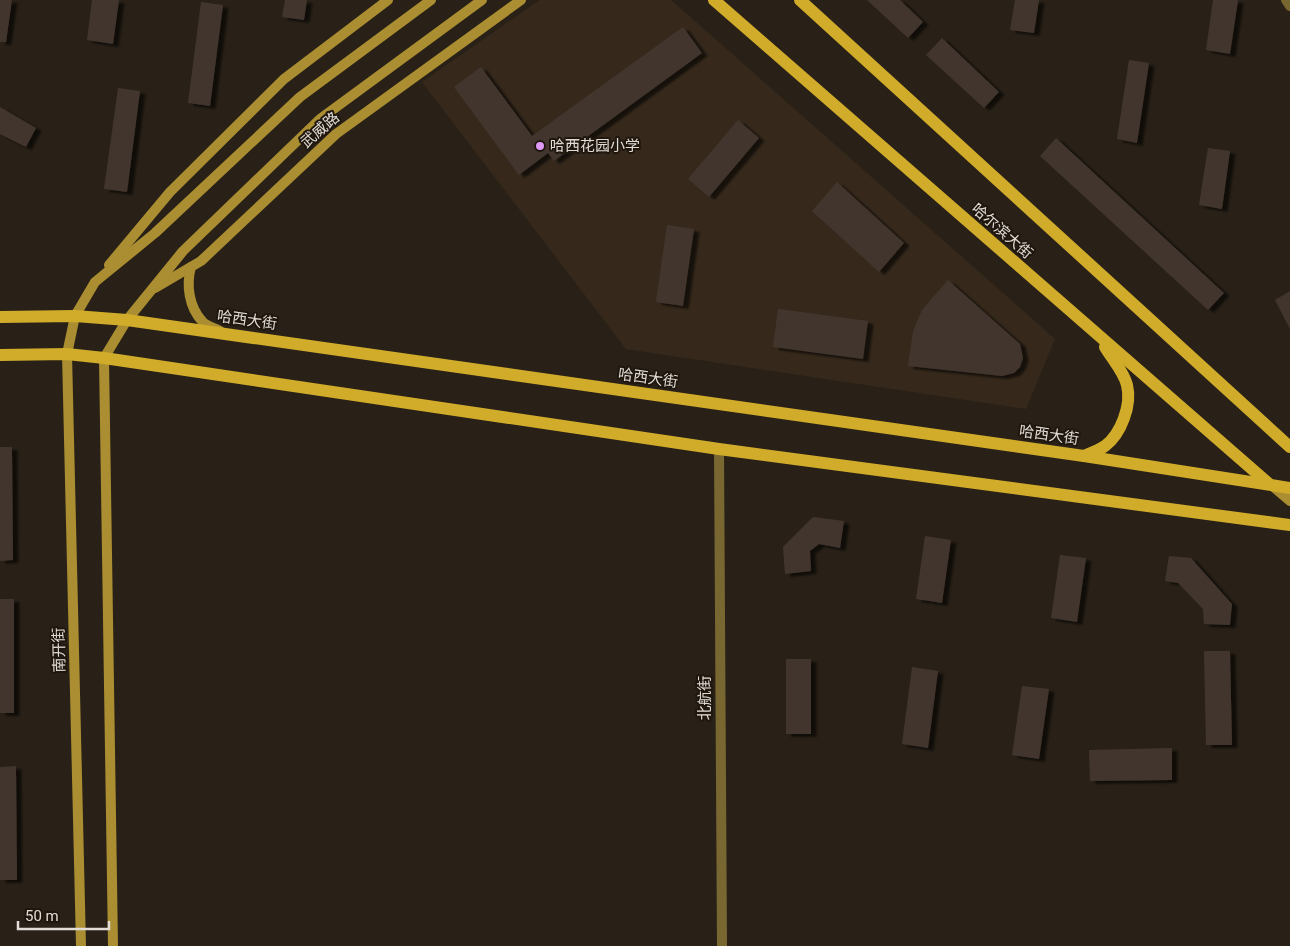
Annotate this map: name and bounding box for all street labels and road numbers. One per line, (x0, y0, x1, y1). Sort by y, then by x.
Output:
street label: 武威路 (297, 108, 343, 152)
street label: 哈尔滨大街 (968, 200, 1036, 262)
street label: 哈西大街 (216, 307, 278, 333)
street label: 哈西大街 (617, 365, 679, 391)
street label: 哈西大街 (1018, 422, 1080, 448)
street label: 南开街 (50, 627, 68, 673)
street label: 北航街 (696, 675, 714, 721)

